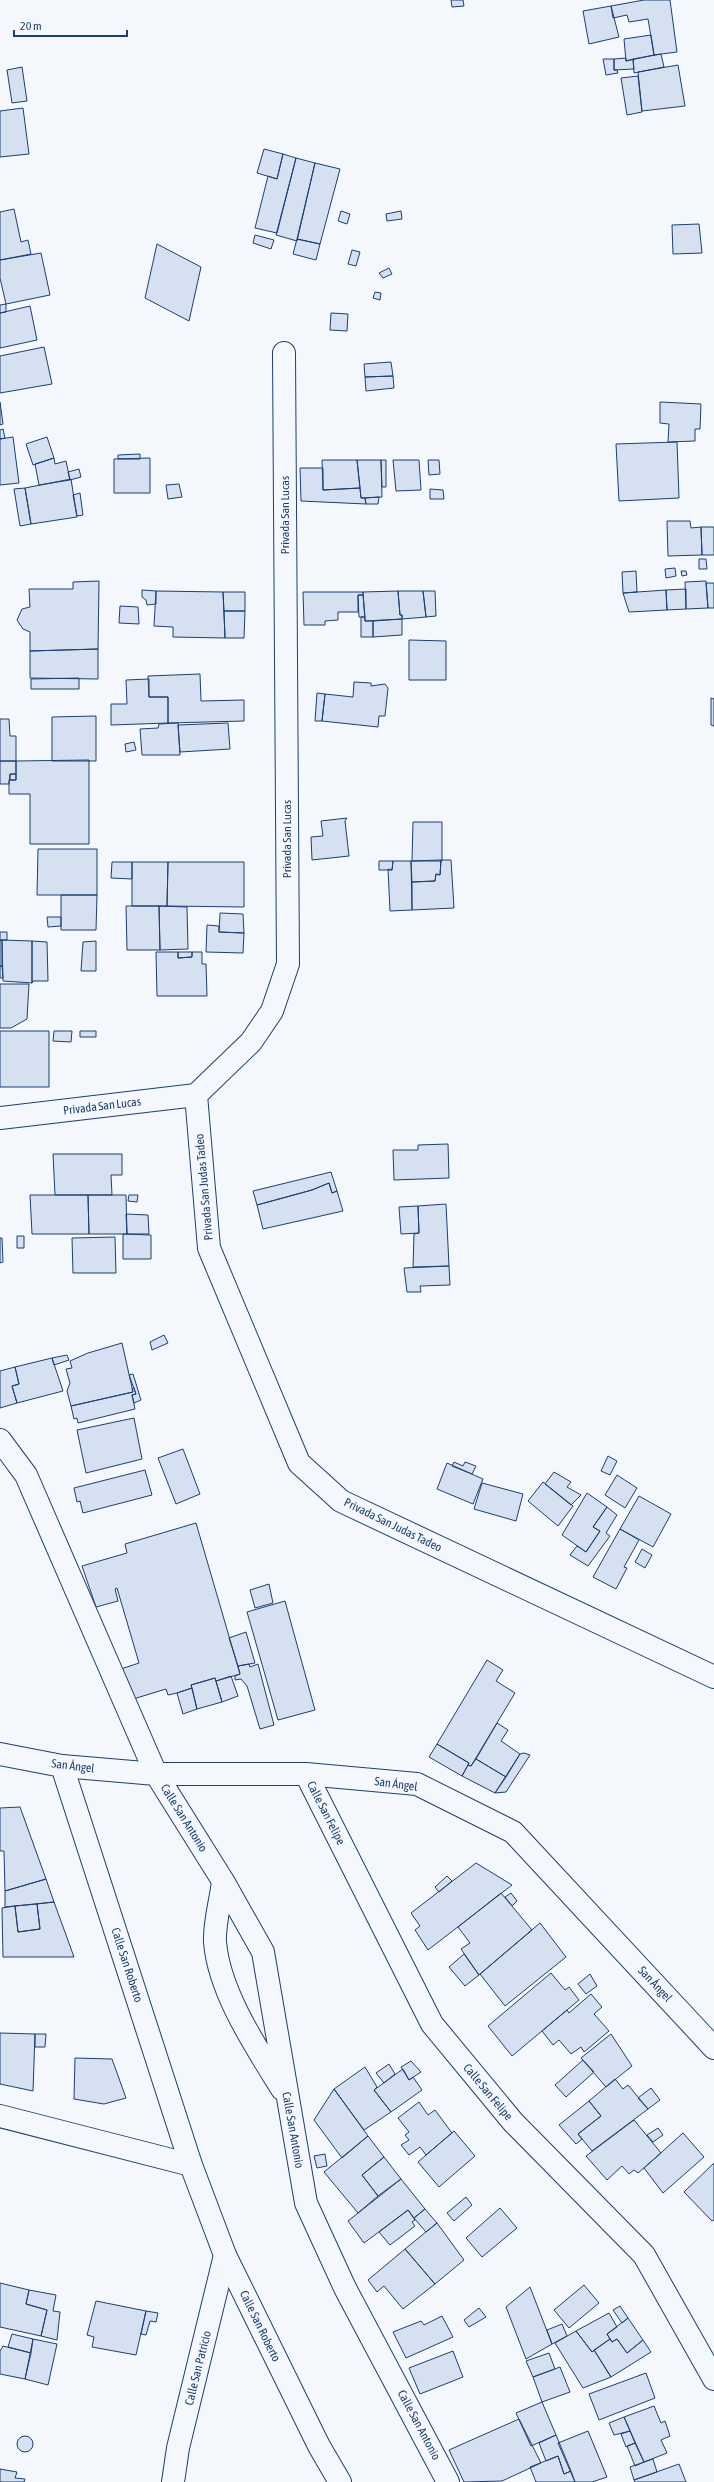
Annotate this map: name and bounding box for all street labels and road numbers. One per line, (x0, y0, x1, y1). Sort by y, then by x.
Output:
street label: Privada San Lucas (278, 476, 292, 554)
street label: Privada San Lucas (280, 800, 294, 878)
street label: Privada San Lucas (62, 1094, 142, 1118)
street label: Privada San Judas Tadeo (192, 1133, 216, 1241)
street label: Privada San Judas Tadeo (342, 1495, 445, 1555)
street label: San Ángel (51, 1756, 96, 1776)
street label: San Ángel (374, 1774, 419, 1794)
street label: Calle San Felipe (304, 1779, 348, 1847)
street label: Calle San Antonio (158, 1782, 211, 1855)
street label: Calle San Roberto (108, 1926, 146, 2004)
street label: San Ángel (635, 1963, 675, 2005)
street label: Calle San Felipe (460, 2061, 516, 2123)
street label: Calle San Antonio (279, 2091, 307, 2170)
street label: Calle San Roberto (237, 2288, 283, 2364)
street label: Calle San Patricio (182, 2329, 214, 2407)
street label: Calle San Antonio (395, 2388, 443, 2463)

